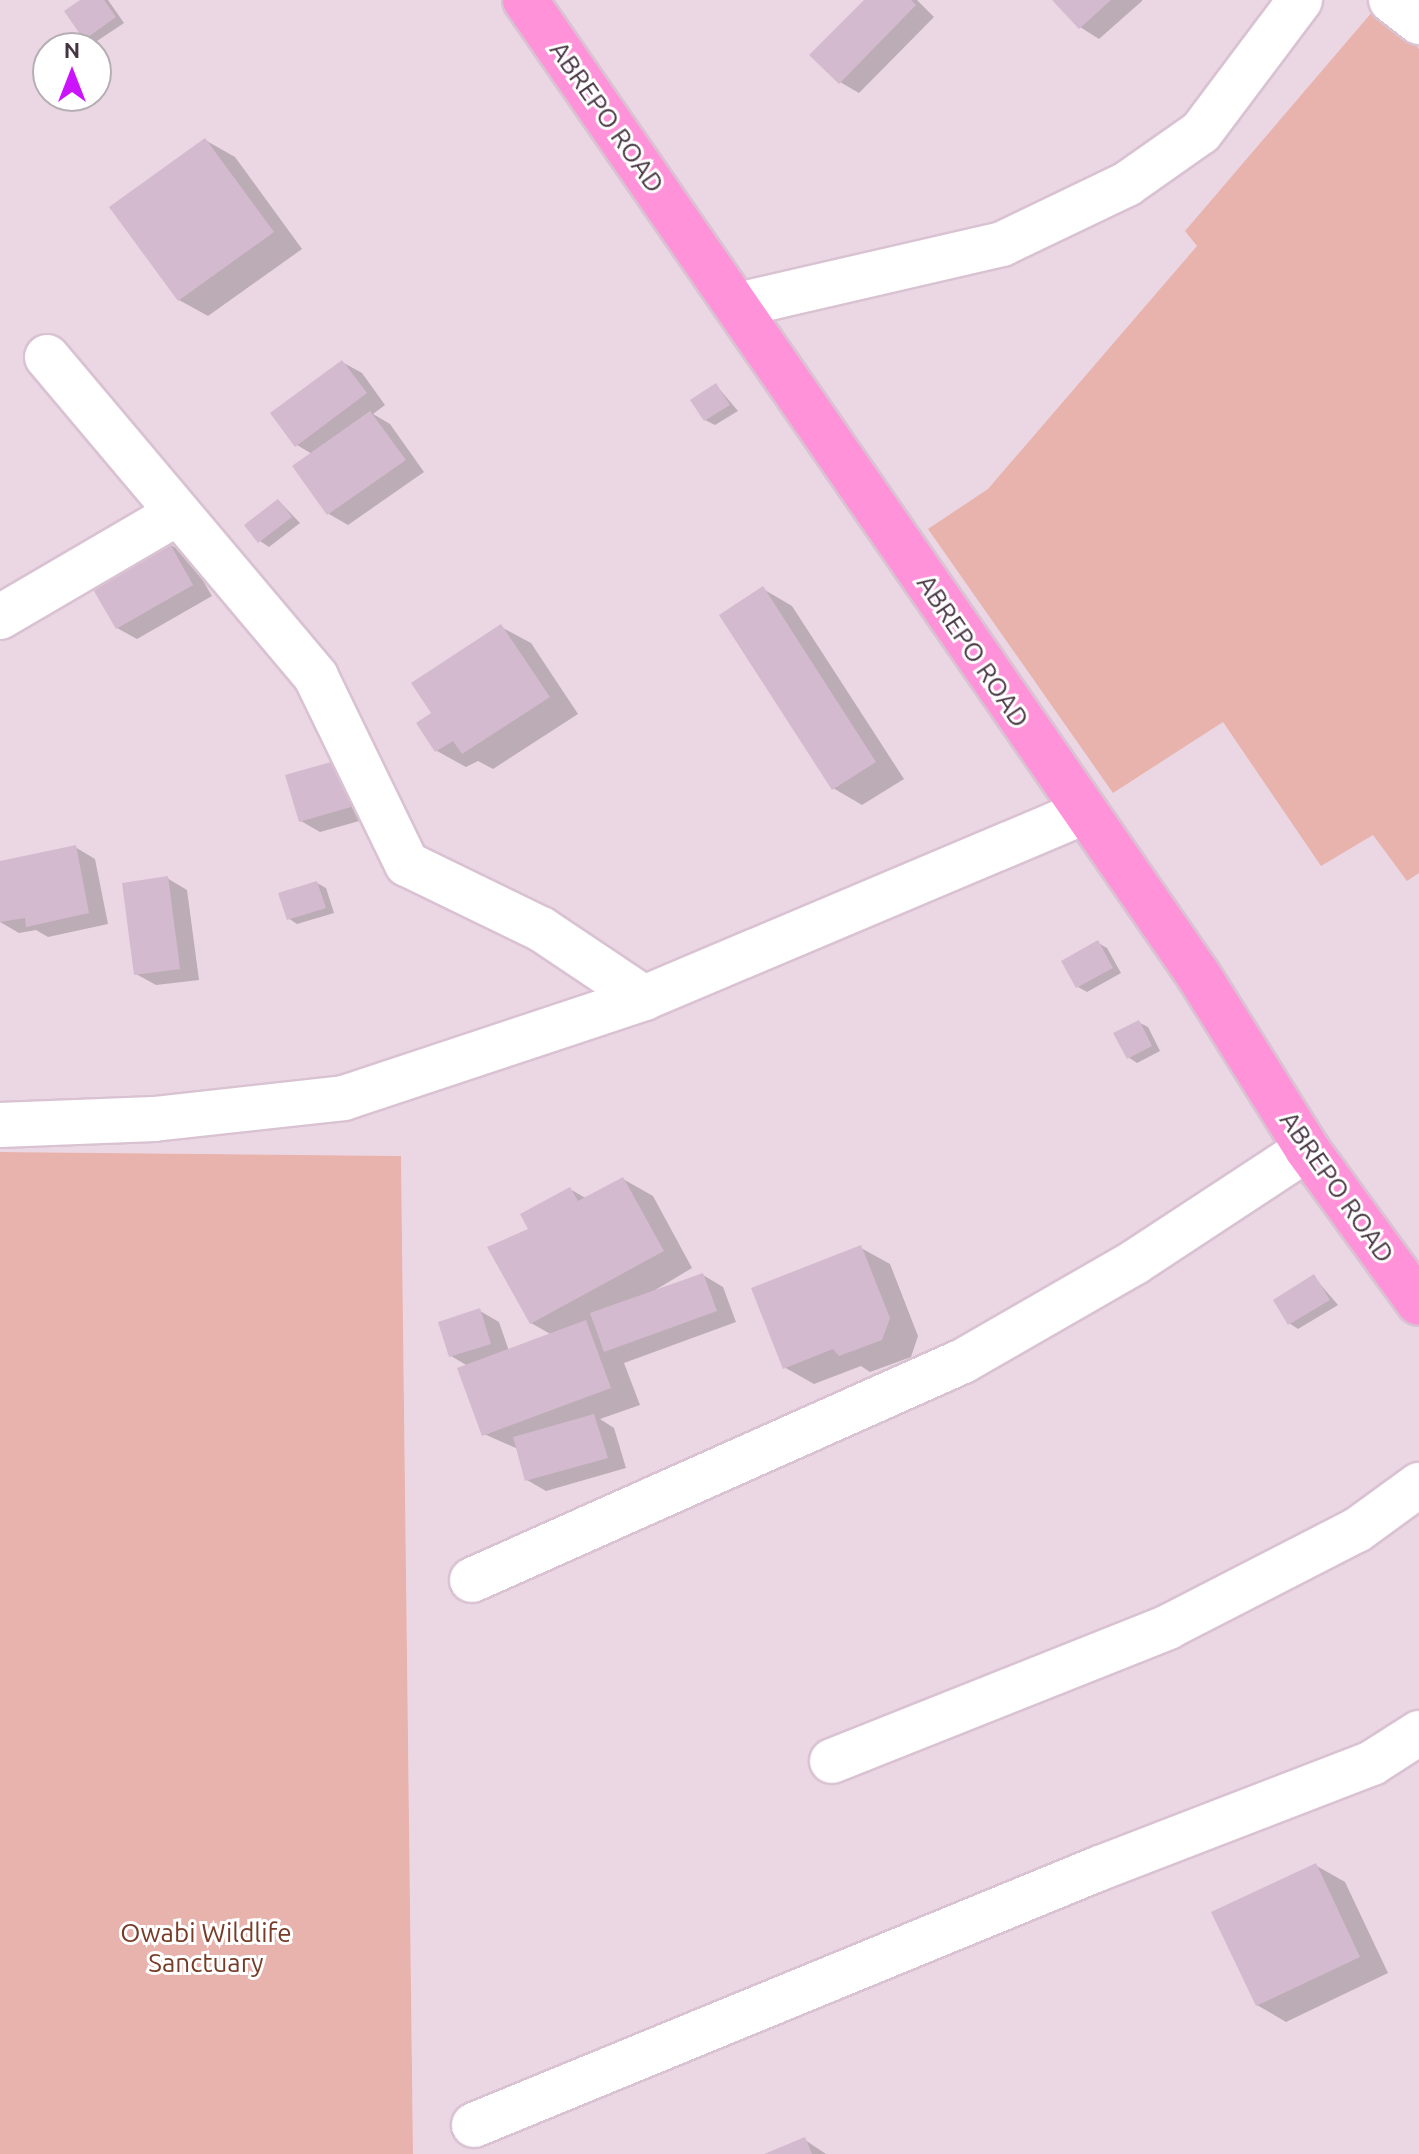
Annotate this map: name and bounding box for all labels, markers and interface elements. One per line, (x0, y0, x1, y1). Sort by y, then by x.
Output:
north arrow (32, 32, 112, 112)
street label: ABREPO ROAD (543, 35, 671, 199)
text: N (64, 37, 80, 62)
street label: ABREPO ROAD (911, 569, 1035, 733)
street label: ABREPO ROAD (1273, 1105, 1401, 1269)
park label: Owabi Wildlife Sanctuary (120, 1917, 292, 1978)

